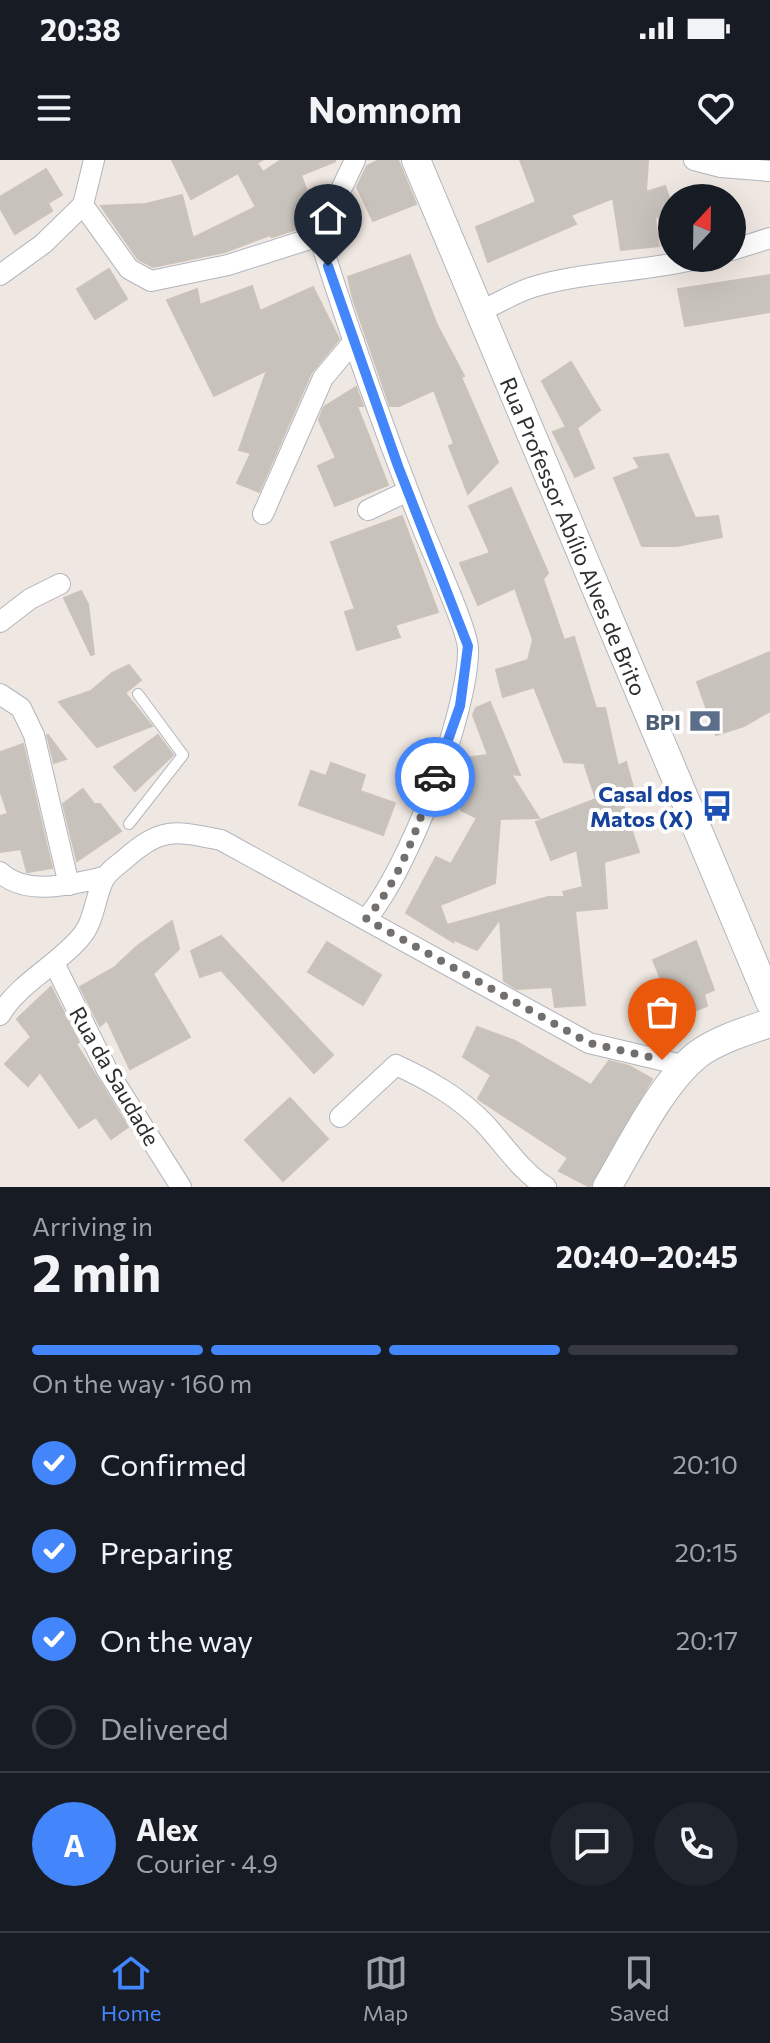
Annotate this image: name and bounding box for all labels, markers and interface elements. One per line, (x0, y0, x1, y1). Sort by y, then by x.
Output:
text: 20:38 (40, 10, 121, 47)
icon: menu (32, 86, 76, 130)
text: Nomnom (308, 86, 462, 130)
icon: heart (694, 86, 738, 130)
pin (294, 184, 362, 266)
north arrow (658, 184, 746, 272)
map controls (658, 184, 746, 272)
icon: home (306, 196, 350, 240)
street label: Rua Professor Abílio Alves de Brito (495, 373, 653, 700)
bank icon: BPI (688, 704, 722, 738)
place label: BPI (645, 708, 681, 735)
courier (395, 737, 475, 817)
icon: car (413, 755, 457, 799)
place label: Casal dos Matos (X) (590, 780, 693, 832)
bus stop icon: Casal dos Matos (X) (700, 789, 734, 823)
pin (628, 978, 696, 1060)
icon: bag (640, 990, 684, 1034)
street label: Rua da Saudade (64, 1002, 166, 1150)
text: Arriving in (32, 1210, 153, 1241)
text: 20:40–20:45 (556, 1237, 738, 1274)
text: 2 min (32, 1239, 161, 1303)
text: On the way · 160 m (32, 1367, 252, 1398)
icon: check (32, 1441, 76, 1485)
text: Confirmed (100, 1445, 247, 1482)
text: 20:10 (672, 1448, 738, 1479)
icon: check (32, 1529, 76, 1573)
text: Preparing (100, 1533, 233, 1570)
text: 20:15 (675, 1536, 738, 1567)
icon: check (32, 1617, 76, 1661)
text: On the way (100, 1621, 253, 1658)
text: 20:17 (676, 1624, 738, 1655)
text: Delivered (100, 1709, 229, 1746)
button: chat (550, 1802, 634, 1886)
button: phone (654, 1802, 738, 1886)
text: Alex (136, 1810, 199, 1847)
text: A (63, 1826, 85, 1863)
text: Courier · 4.9 (136, 1847, 278, 1878)
tab: Home (101, 1951, 161, 2026)
tab: Map (363, 1951, 408, 2026)
tab: Saved (610, 1951, 669, 2026)

